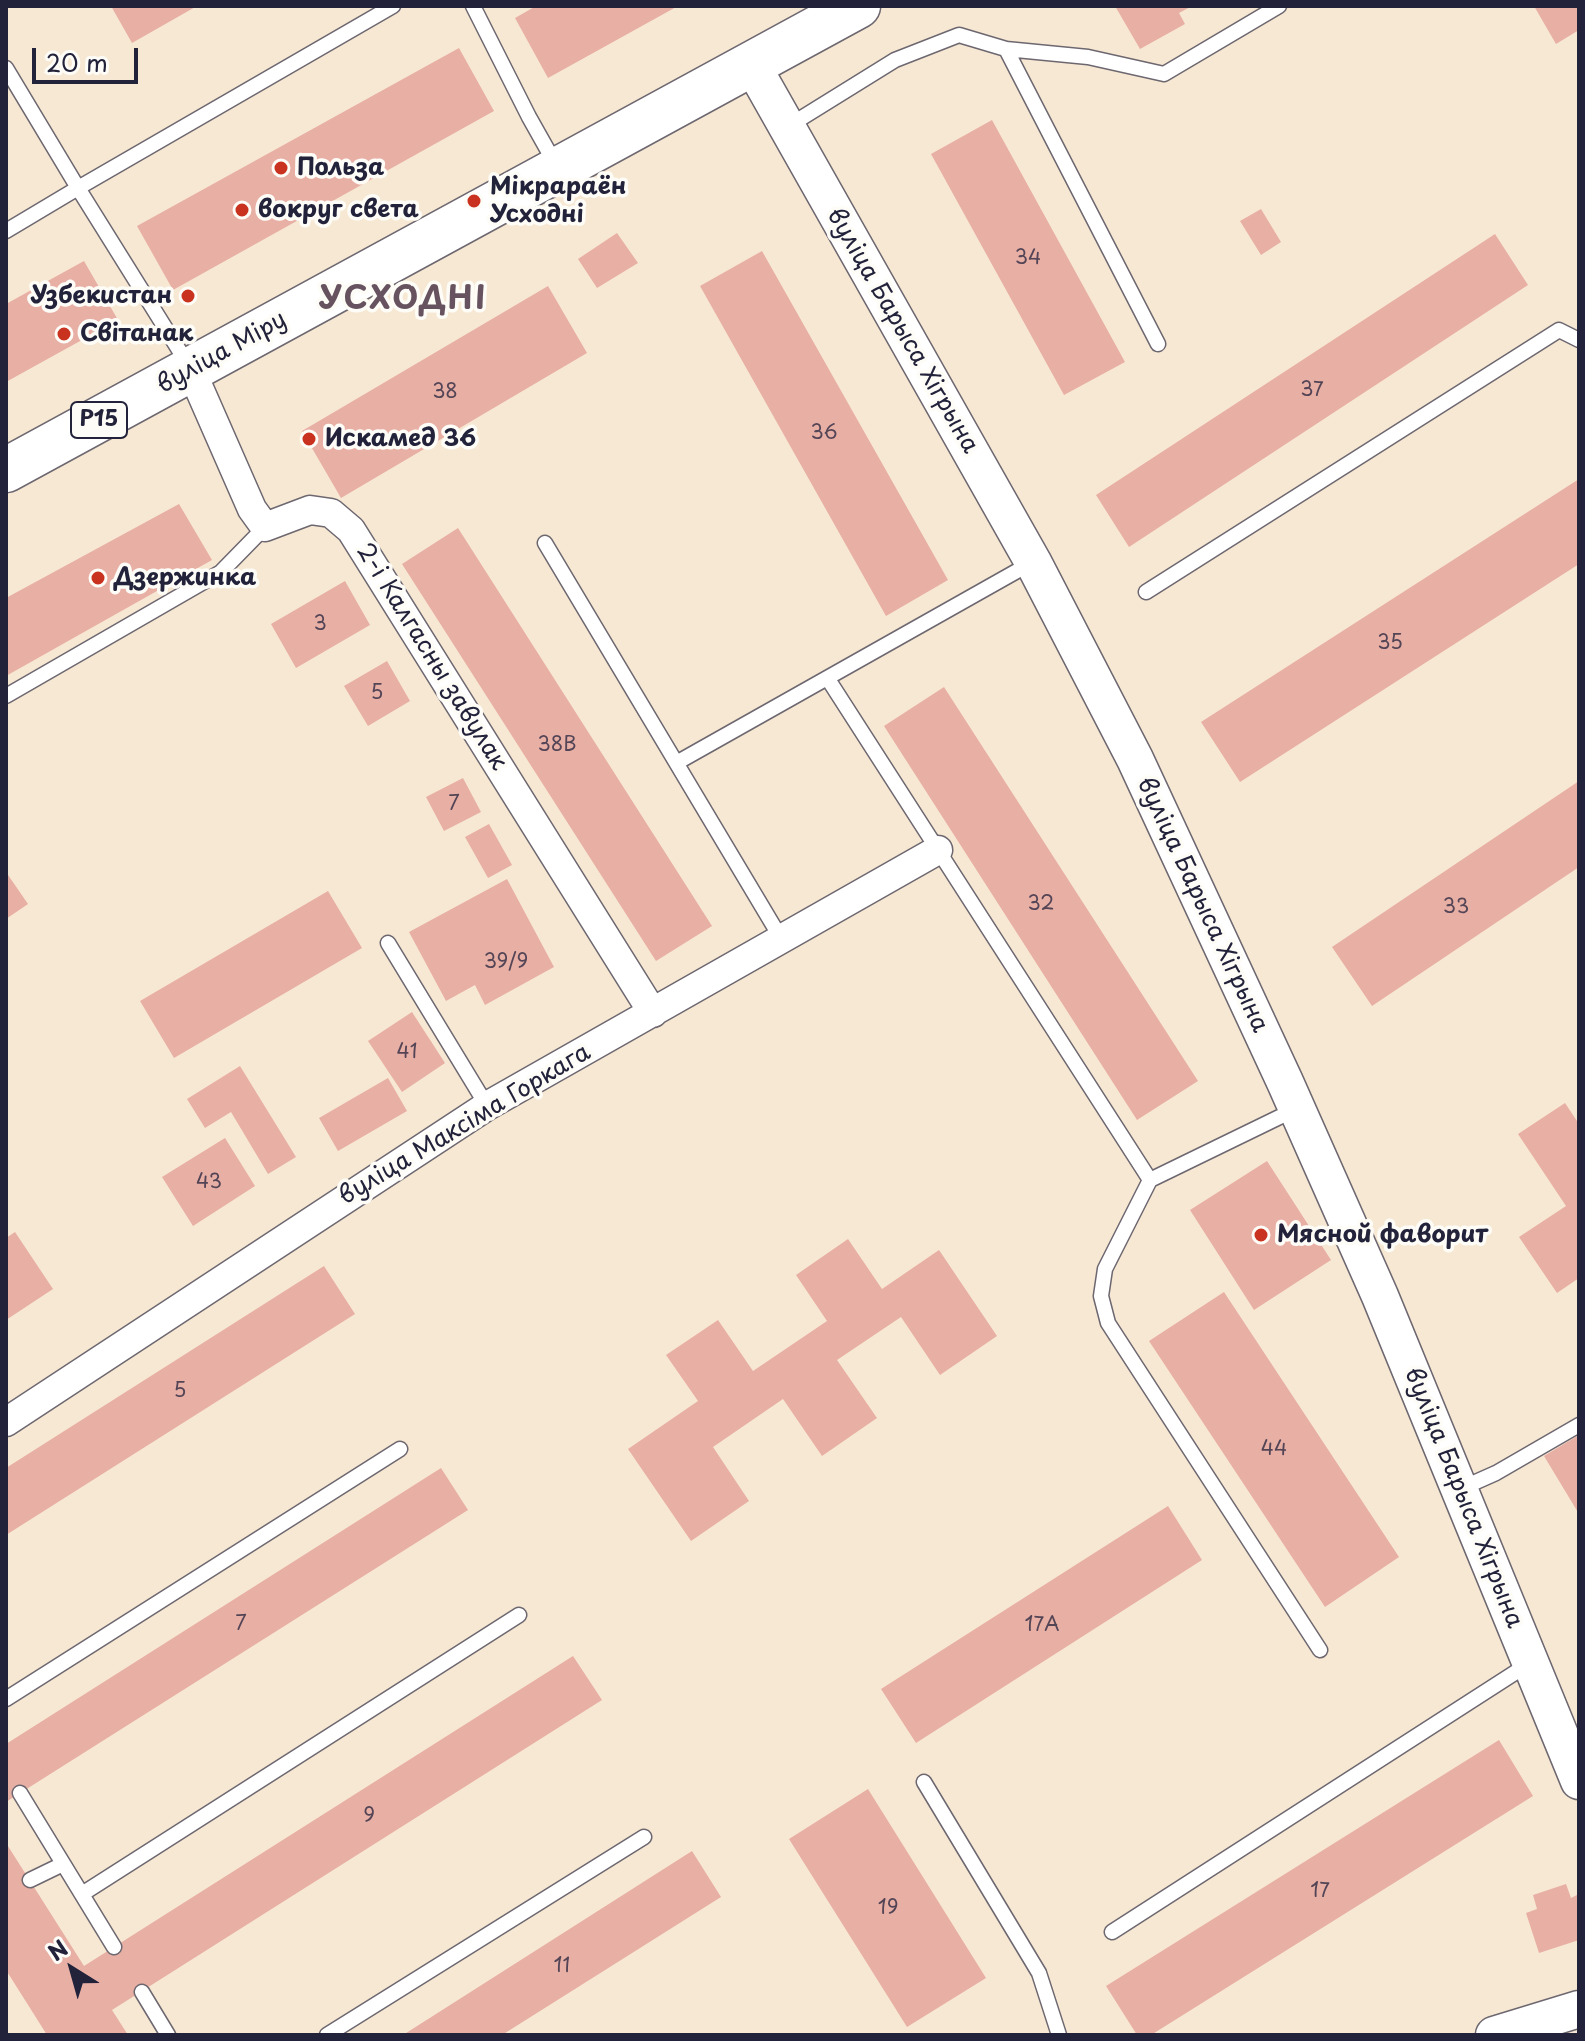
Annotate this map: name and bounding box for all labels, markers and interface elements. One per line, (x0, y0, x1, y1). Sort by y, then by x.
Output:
scale bar (36, 32, 142, 82)
text: 20 m (46, 44, 108, 80)
place label: Польза (297, 154, 384, 182)
marker: Польза (272, 159, 290, 177)
place label: Мікрараён Усходні (490, 173, 626, 229)
marker: Мікрараён Усходні (465, 192, 483, 210)
place label: вокруг света (258, 196, 419, 224)
marker: вокруг света (233, 201, 251, 219)
street label: вуліца Барыса Хігрына (820, 203, 984, 459)
house number: 34 (1015, 246, 1041, 270)
district label: УСХОДНІ (321, 281, 485, 319)
place label: Узбекистан (30, 282, 172, 310)
marker: Узбекистан (179, 287, 197, 305)
street label: вуліца Міру (152, 306, 292, 400)
place label: Світанак (80, 320, 193, 348)
marker: Світанак (55, 325, 73, 343)
house number: 37 (1300, 378, 1324, 402)
house number: 38 (432, 380, 458, 404)
road number: Р15 (71, 402, 127, 438)
house number: 36 (810, 421, 838, 445)
place label: Искамед 36 (325, 425, 476, 453)
marker: Искамед 36 (300, 430, 318, 448)
street label: 2-і Калгасны завулак (349, 538, 513, 776)
place label: Дзержинка (114, 564, 256, 592)
marker: Дзержинка (89, 569, 107, 587)
house number: 3 (313, 612, 327, 636)
house number: 35 (1377, 631, 1403, 655)
house number: 5 (371, 681, 383, 705)
house number: 38В (538, 733, 576, 757)
street label: вуліца Барыса Хігрына (1130, 773, 1274, 1037)
house number: 7 (448, 792, 460, 816)
house number: 32 (1028, 892, 1054, 916)
house number: 33 (1443, 895, 1469, 919)
house number: 39/9 (484, 950, 528, 974)
street label: вуліца Максіма Горкага (334, 1038, 596, 1212)
house number: 41 (397, 1040, 417, 1064)
house number: 43 (196, 1170, 222, 1194)
place label: Мясной фаворит (1277, 1221, 1488, 1249)
marker: Мясной фаворит (1252, 1226, 1270, 1244)
street label: вуліца Барыса Хігрына (1398, 1364, 1528, 1632)
house number: 5 (174, 1379, 186, 1403)
house number: 44 (1261, 1437, 1287, 1461)
house number: 7 (235, 1612, 247, 1636)
house number: 17А (1025, 1613, 1059, 1637)
house number: 9 (363, 1804, 375, 1828)
house number: 17 (1310, 1879, 1330, 1903)
house number: 19 (878, 1896, 898, 1920)
north arrow (32, 1929, 112, 2009)
text: N (40, 1931, 74, 1968)
house number: 11 (554, 1954, 570, 1978)

